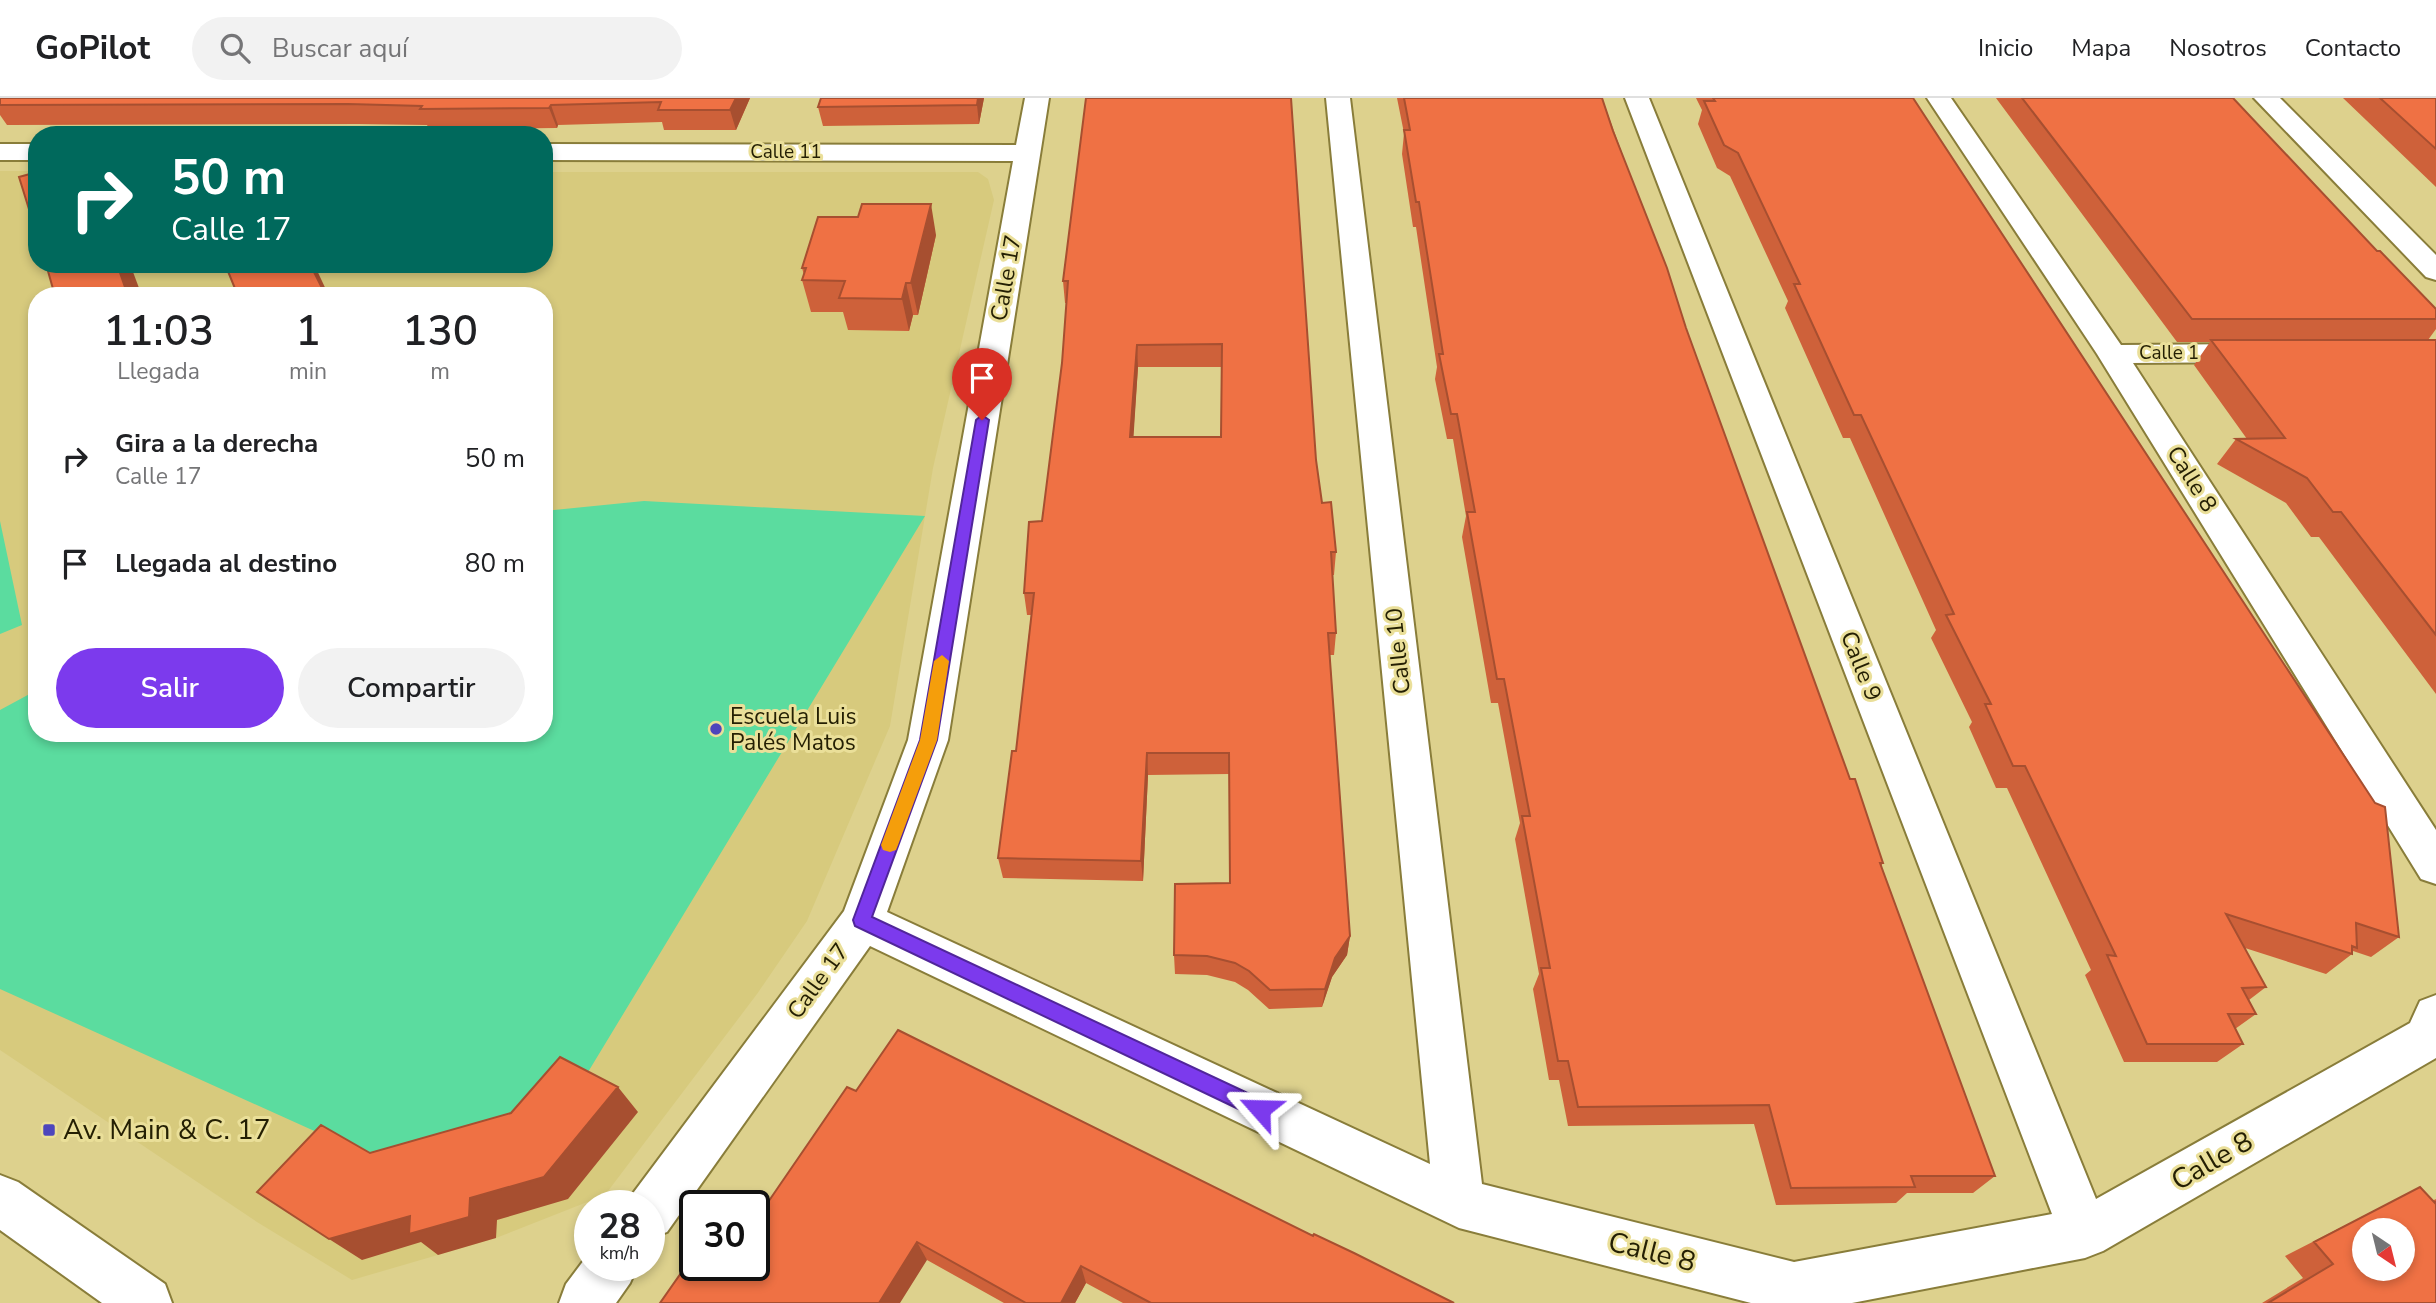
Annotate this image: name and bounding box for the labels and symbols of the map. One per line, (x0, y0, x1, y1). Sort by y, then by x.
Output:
street label: Calle 11 (750, 139, 822, 165)
street label: Calle 17 (983, 233, 1029, 323)
street label: Calle 1 (2139, 340, 2199, 366)
pin (952, 348, 1012, 420)
street label: Calle 8 (2160, 440, 2224, 518)
street label: Calle 10 (1378, 606, 1418, 696)
street label: Calle 9 (1833, 626, 1889, 706)
place label: Escuela Luis Palés Matos (730, 701, 857, 758)
marker: Escuela Luis Palés Matos (708, 721, 724, 737)
street label: Calle 17 (780, 937, 856, 1025)
position arrow (1223, 1072, 1297, 1146)
place label: Av. Main & C. 17 (63, 1111, 271, 1149)
marker: Av. Main & C. 17 (41, 1122, 57, 1138)
street label: Calle 8 (2164, 1122, 2260, 1200)
speed limit sign: 30 (679, 1190, 770, 1281)
north arrow (2352, 1218, 2415, 1281)
street label: Calle 8 (1604, 1223, 1700, 1281)

